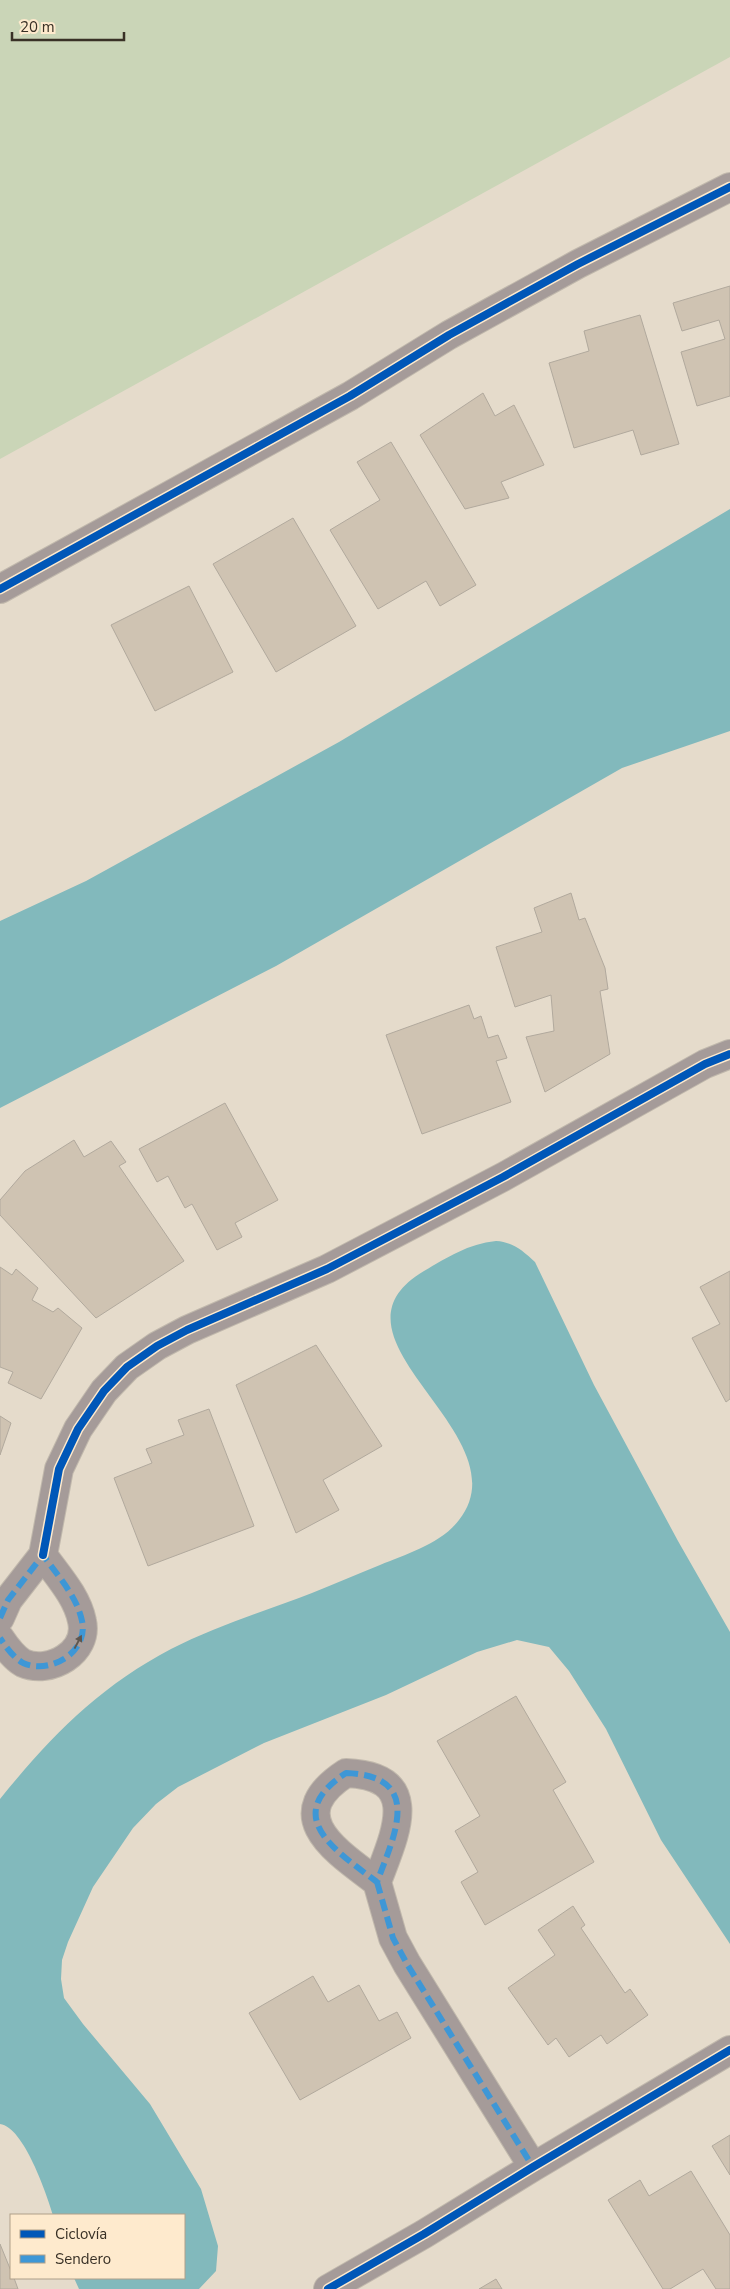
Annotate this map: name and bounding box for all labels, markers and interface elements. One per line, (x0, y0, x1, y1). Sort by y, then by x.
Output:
scale bar (12, 10, 125, 42)
text: 20 m (20, 17, 55, 37)
one-way arrow (74, 1634, 82, 1649)
legend (10, 2214, 185, 2279)
text: Ciclovía (55, 2224, 107, 2244)
text: Sendero (55, 2249, 111, 2269)

